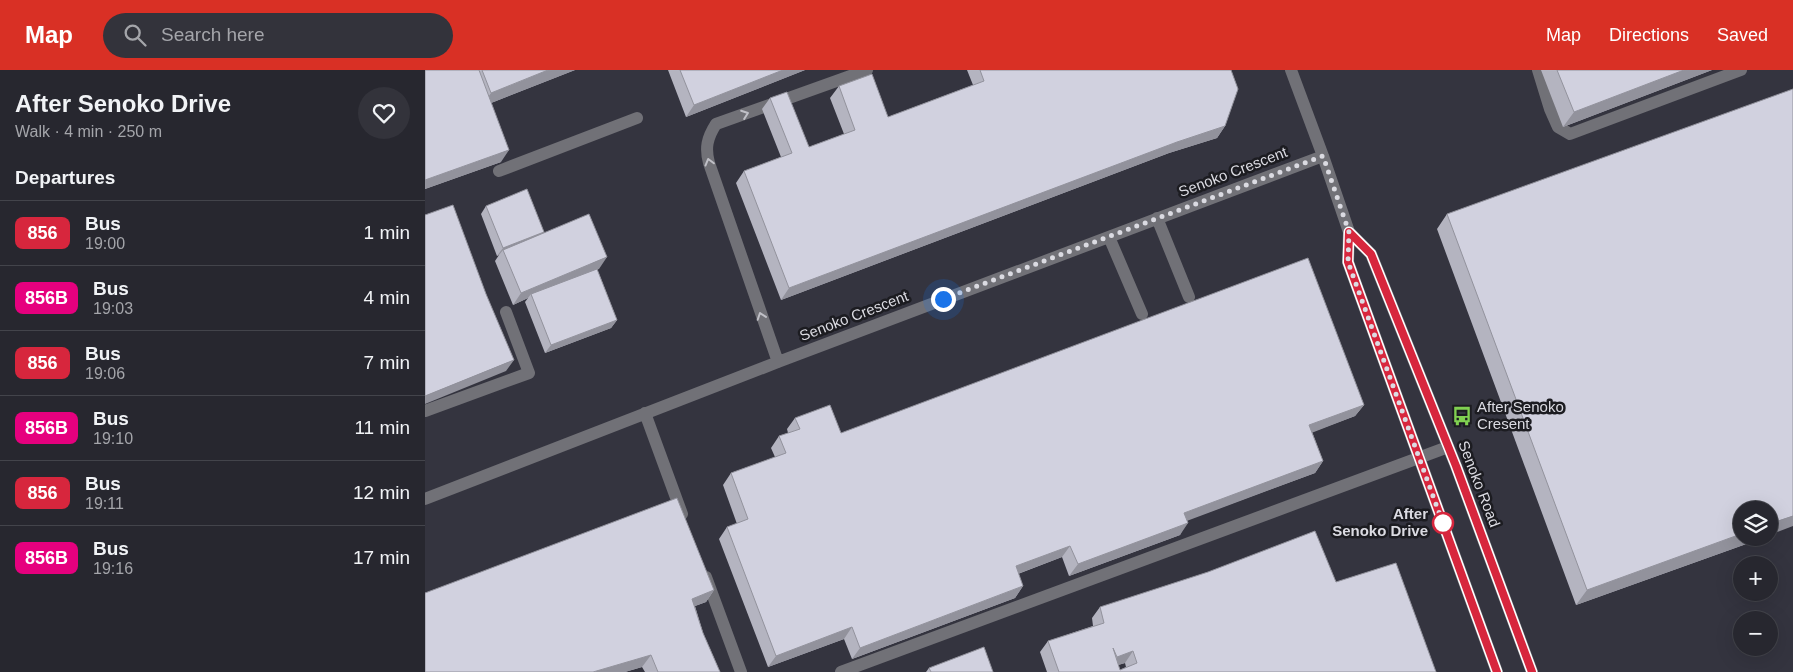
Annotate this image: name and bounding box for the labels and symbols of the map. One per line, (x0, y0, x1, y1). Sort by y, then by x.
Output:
one-way arrow (740, 110, 749, 120)
street label: Senoko Crescent (1176, 143, 1290, 200)
one-way arrow (704, 157, 715, 166)
street label: Senoko Crescent (797, 287, 911, 344)
your location (931, 287, 956, 312)
one-way arrow (757, 312, 767, 320)
place label: After Senoko Cresent (1477, 398, 1564, 432)
bus stop icon: After Senoko Cresent (1451, 405, 1473, 427)
street label: Senoko Road (1455, 438, 1504, 529)
place label: After Senoko Drive (1332, 505, 1428, 539)
marker: After Senoko Drive (1432, 512, 1454, 534)

